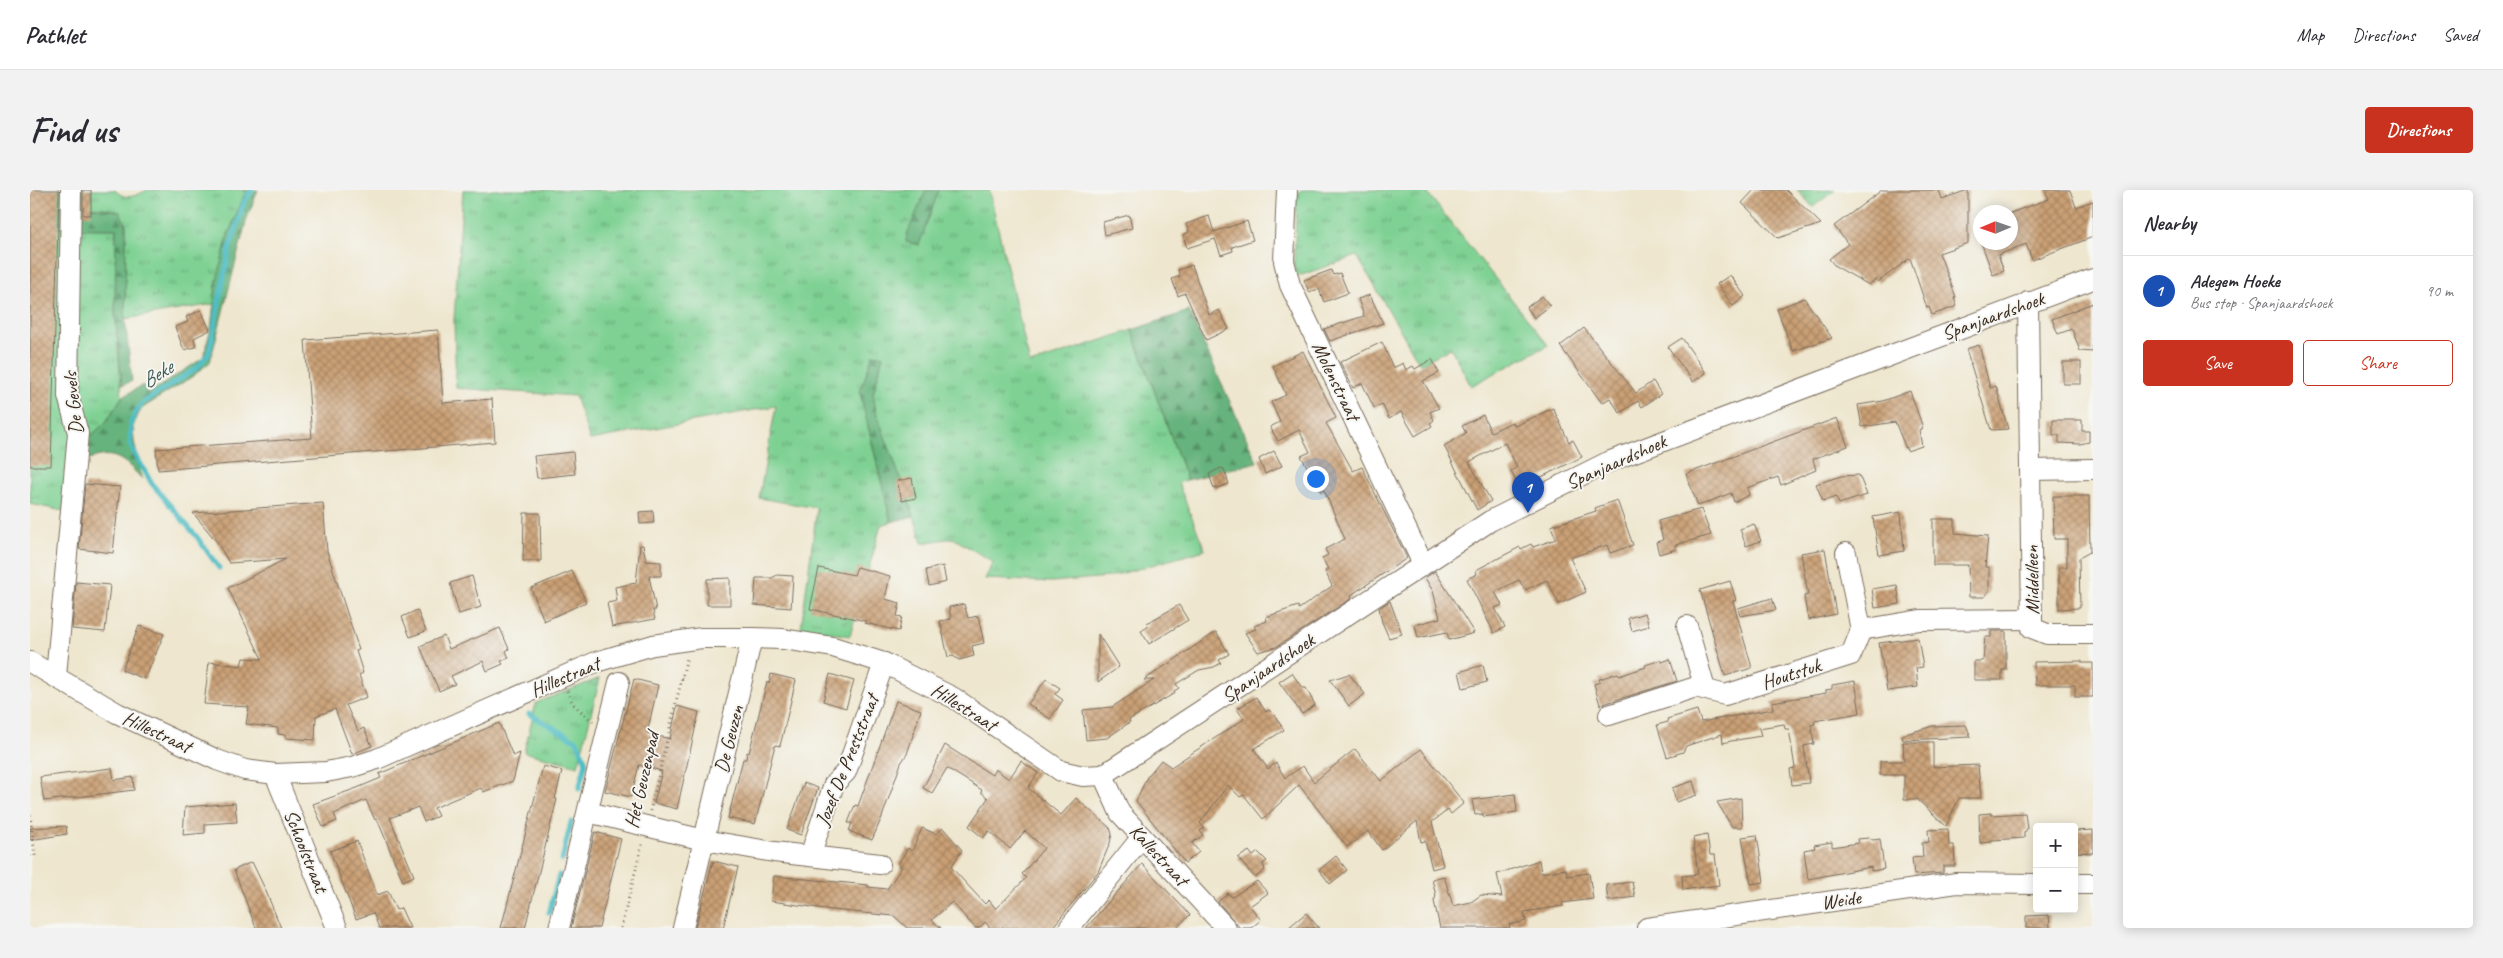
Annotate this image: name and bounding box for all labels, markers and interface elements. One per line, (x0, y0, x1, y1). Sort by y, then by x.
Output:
text: Pathlet (25, 20, 85, 50)
text: Map (2297, 24, 2324, 46)
text: Directions (2352, 24, 2415, 46)
text: Saved (2443, 24, 2478, 46)
button: Directions (2365, 107, 2473, 153)
text: Find us (30, 108, 117, 153)
north arrow (1973, 205, 2018, 250)
text: Nearby (2143, 210, 2196, 236)
text: Adegem Hoeke (2190, 269, 2280, 293)
text: 1 (2155, 281, 2163, 301)
text: 90 m (2426, 281, 2453, 301)
street label: Spanjaardshoek (1938, 285, 2049, 346)
text: Bus stop · Spanjaardshoek (2190, 293, 2333, 313)
street label: Molenstraat (1306, 338, 1367, 428)
button: Save (2143, 340, 2293, 386)
button: Share (2303, 340, 2453, 386)
water label: Beke (136, 353, 180, 394)
street label: De Gevels (57, 368, 89, 436)
street label: Spanjaardshoek (1562, 428, 1672, 495)
your location (1303, 466, 1329, 492)
pin: 1 (1512, 472, 1544, 513)
street label: Middelleen (2019, 544, 2045, 615)
street label: Spanjaardshoek (1217, 627, 1321, 708)
street label: Hillestraat (527, 650, 606, 703)
street label: Houtstuk (1758, 652, 1825, 695)
street label: Hillestraat (927, 677, 1004, 739)
street label: Jozef De Preststraat (809, 688, 886, 830)
street label: De Geuzen (709, 702, 750, 775)
street label: Hillestraat (119, 705, 198, 760)
street label: Het Geuzenpad (619, 726, 666, 831)
street label: Schoolstraat (278, 806, 335, 898)
street label: Kallestraat (1124, 819, 1196, 894)
map controls (2033, 823, 2078, 913)
button: + (2033, 823, 2078, 868)
button: − (2033, 868, 2078, 913)
street label: Weide (1820, 885, 1864, 915)

